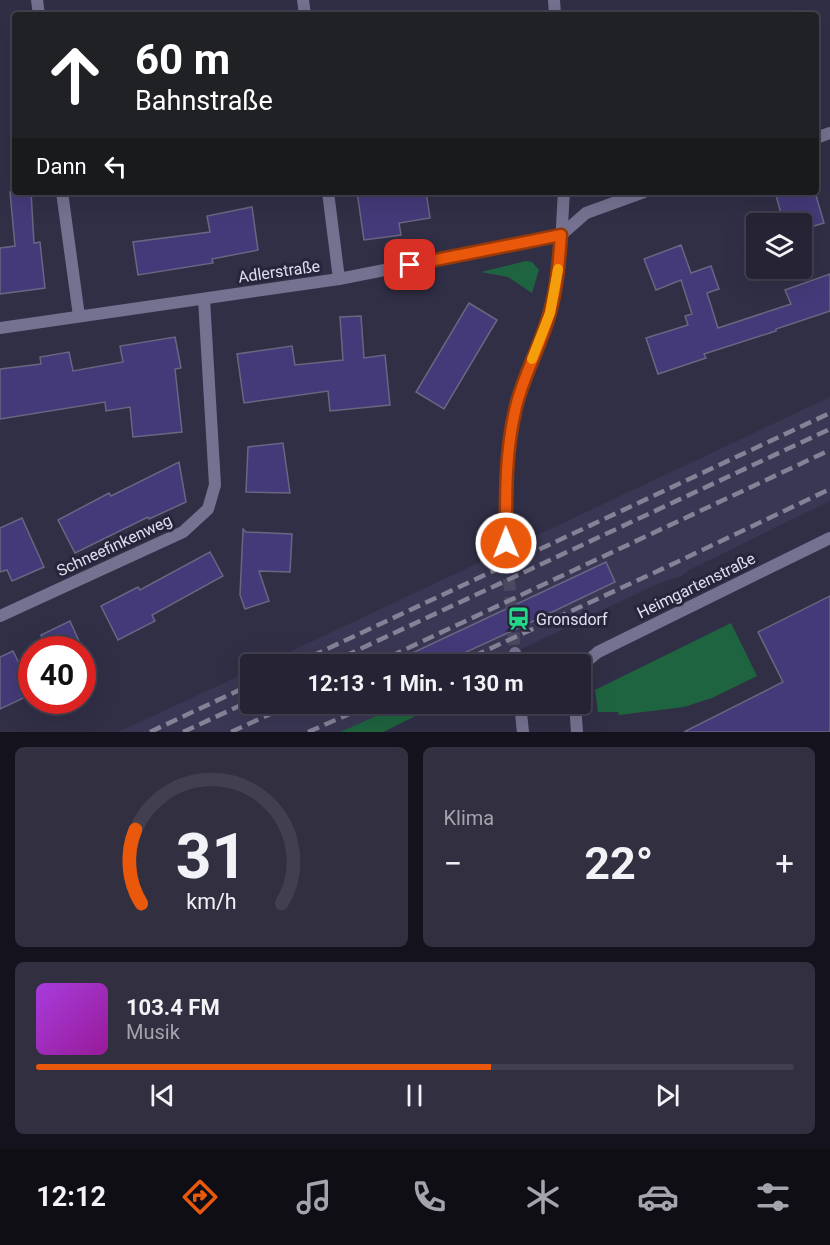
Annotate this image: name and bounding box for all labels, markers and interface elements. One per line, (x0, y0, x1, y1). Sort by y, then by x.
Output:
text: 60 m (135, 35, 230, 84)
icon: ahead (36, 36, 114, 114)
text: Bahnstraße (135, 85, 273, 117)
icon: left (99, 150, 132, 183)
text: Dann (36, 154, 87, 179)
map controls (746, 213, 812, 279)
button: layers (746, 213, 812, 279)
pin (384, 239, 435, 290)
icon: arrive (393, 248, 426, 281)
street label: Adlerstraße (237, 256, 321, 287)
street label: Schneefinkenweg (54, 510, 175, 580)
position arrow (474, 511, 538, 575)
street label: Heimgartenstraße (634, 549, 758, 622)
station icon: Gronsdorf (505, 606, 531, 632)
place label: Gronsdorf (536, 610, 608, 629)
speed limit sign: 40 (18, 636, 96, 714)
text: 12:13 · 1 Min. · 130 m (307, 671, 524, 696)
text: Klima (444, 806, 494, 830)
text: 31 (175, 820, 247, 893)
text: 22° (584, 837, 653, 890)
text: − (444, 844, 462, 883)
text: + (775, 844, 794, 883)
text: km/h (186, 889, 236, 914)
text: 103.4 FM (126, 995, 220, 1020)
text: Musik (126, 1020, 180, 1044)
icon: previous (146, 1079, 179, 1112)
icon: pause (398, 1079, 431, 1112)
icon: next (651, 1079, 684, 1112)
icon: directions (179, 1176, 221, 1218)
icon: music (293, 1176, 335, 1218)
icon: phone (408, 1176, 450, 1218)
icon: climate (522, 1176, 564, 1218)
icon: car (637, 1176, 679, 1218)
icon: filters (752, 1176, 794, 1218)
text: 12:12 (36, 1181, 106, 1213)

